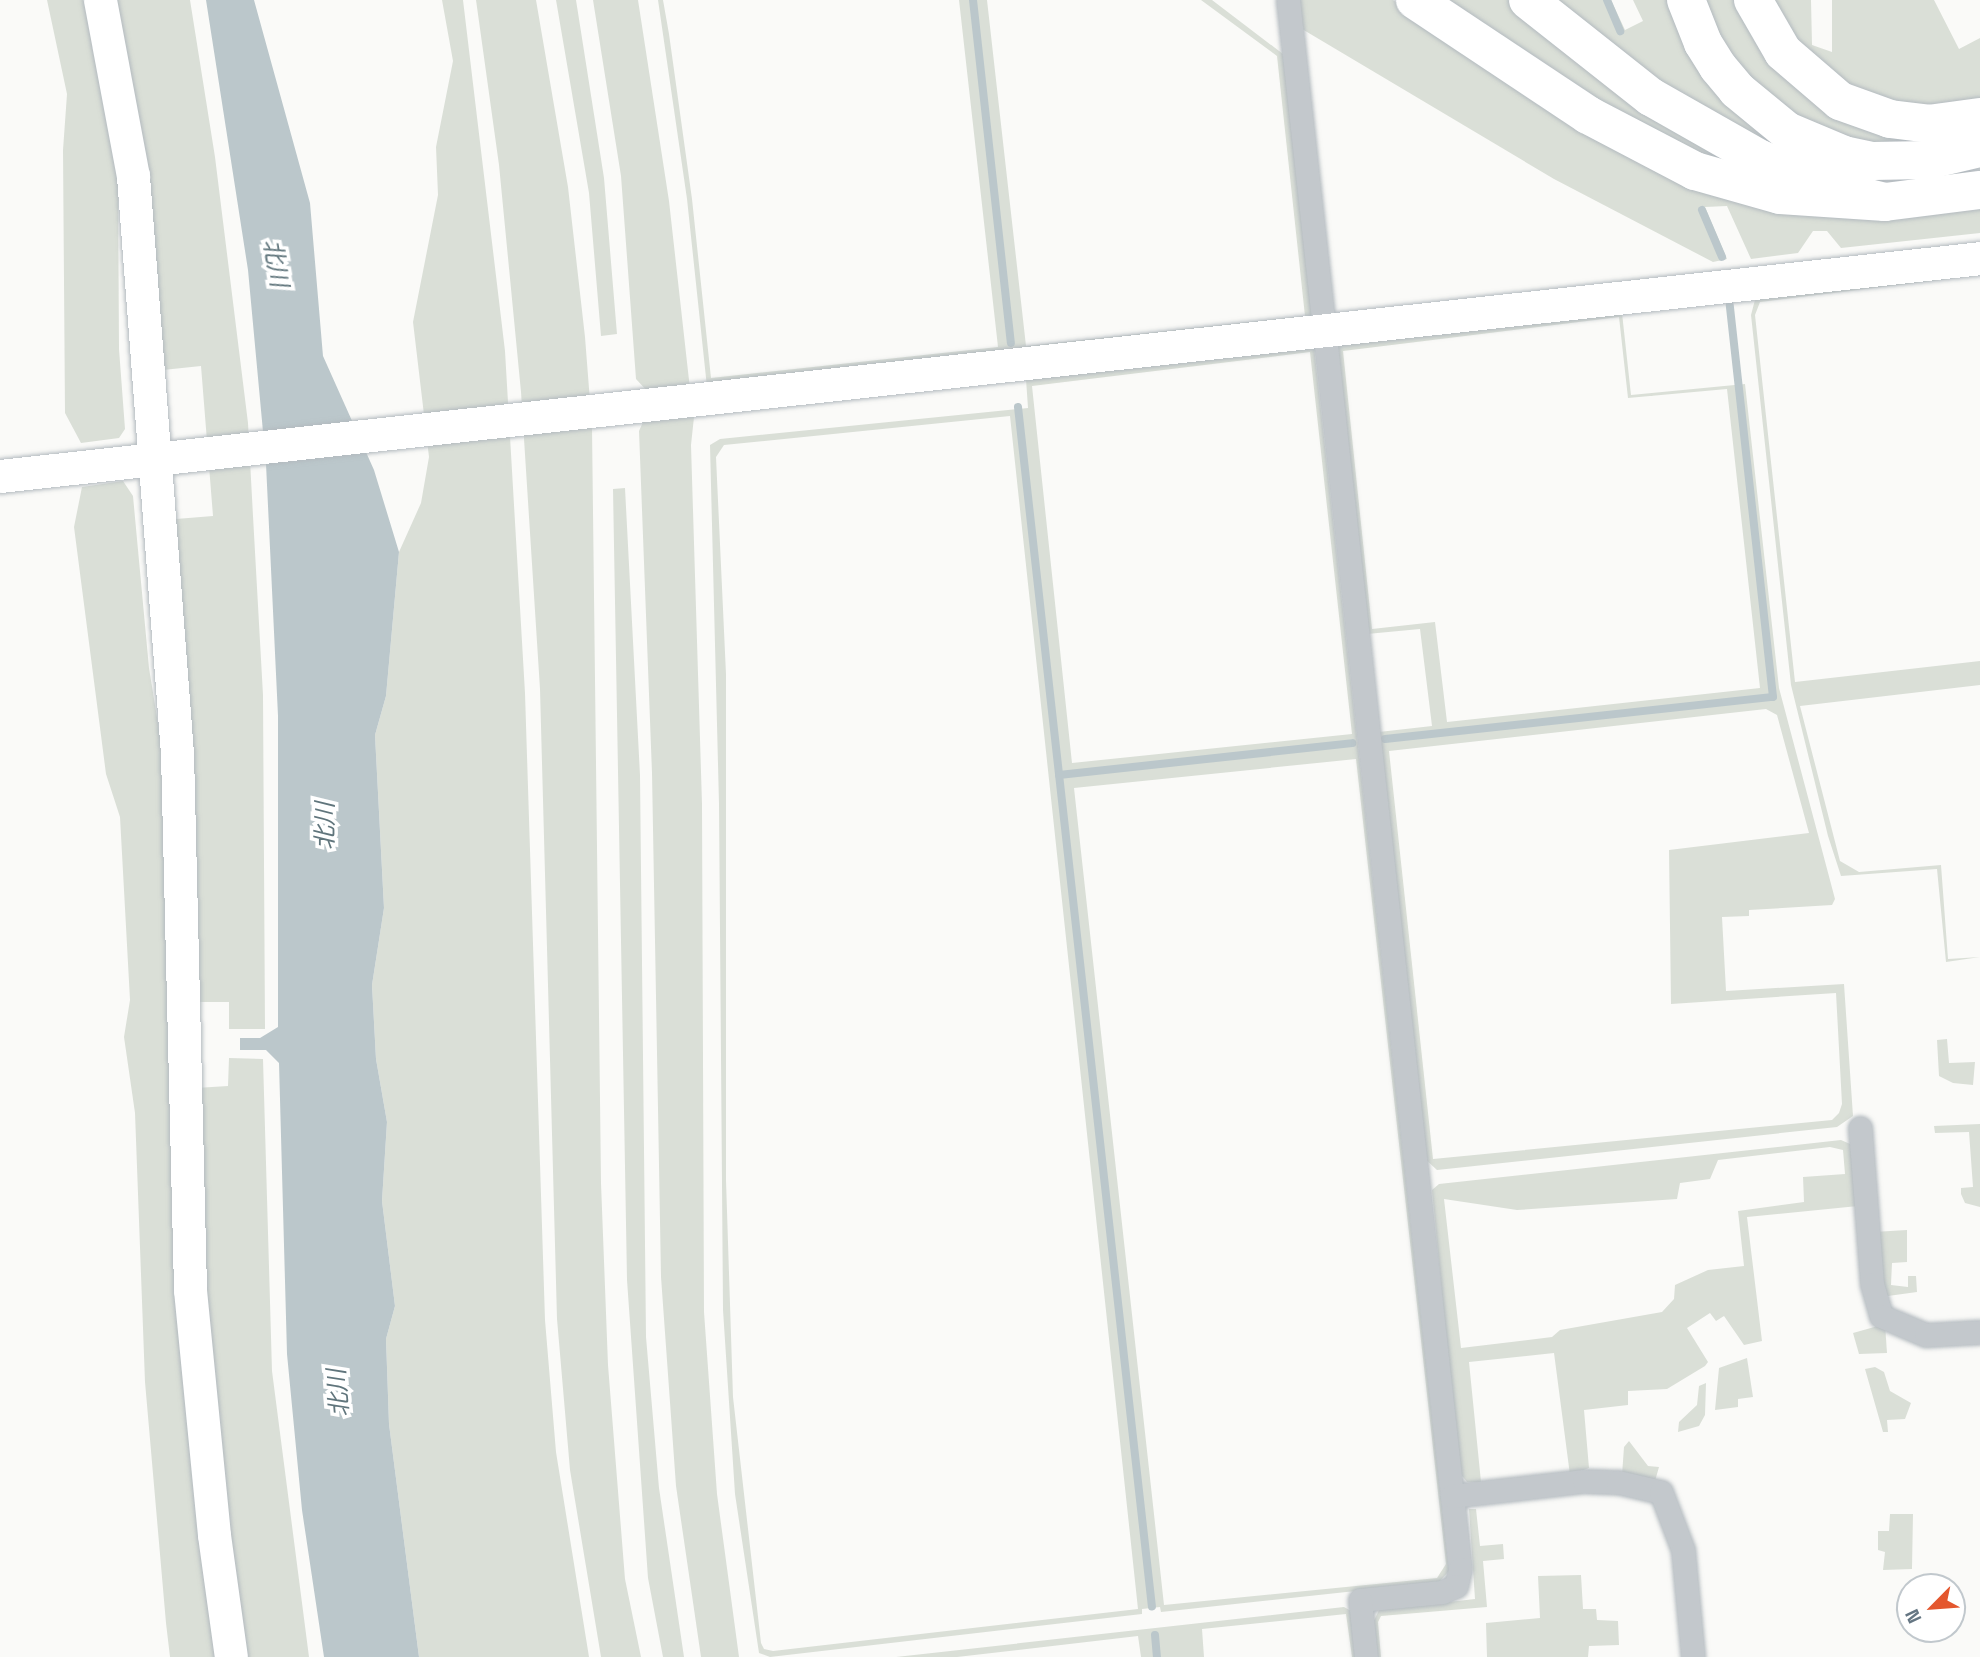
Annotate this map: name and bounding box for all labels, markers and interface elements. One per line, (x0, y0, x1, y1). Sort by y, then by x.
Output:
water label: 北川 (258, 237, 294, 289)
water label: 北川 (311, 802, 339, 850)
water label: 北川 (322, 1368, 354, 1418)
north arrow (1896, 1573, 1966, 1643)
text: N (1899, 1605, 1927, 1627)

